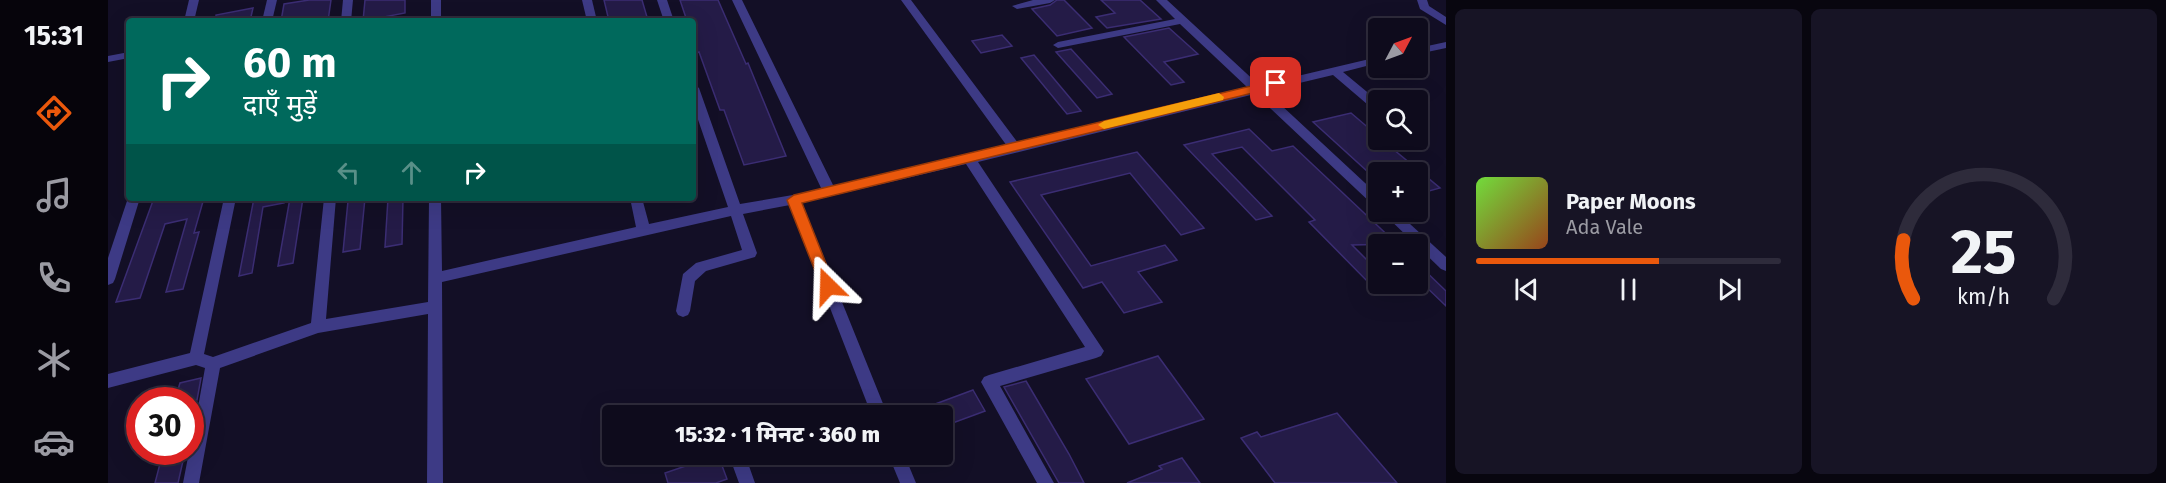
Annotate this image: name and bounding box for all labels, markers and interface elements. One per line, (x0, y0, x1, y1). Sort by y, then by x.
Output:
north arrow (1368, 18, 1428, 78)
map controls (1368, 18, 1428, 294)
text: 15:31 (24, 20, 84, 52)
text: 60 m (243, 38, 337, 88)
icon: right (144, 42, 222, 120)
pin (1250, 57, 1301, 108)
icon: arrive (1259, 66, 1292, 99)
text: दाएँ मुड़ें (243, 89, 317, 121)
button: search (1368, 90, 1428, 150)
icon: directions (33, 92, 75, 134)
icon: left (332, 156, 365, 189)
icon: ahead (395, 156, 428, 189)
icon: right (458, 156, 491, 189)
button: + (1368, 162, 1428, 222)
icon: music (33, 174, 75, 216)
text: Paper Moons (1566, 188, 1696, 215)
text: Ada Vale (1566, 215, 1643, 239)
text: 25 (1951, 215, 2017, 290)
button: − (1368, 234, 1428, 294)
position arrow (796, 254, 860, 318)
icon: phone (33, 257, 75, 299)
icon: previous (1510, 273, 1543, 306)
icon: pause (1612, 273, 1645, 306)
icon: next (1713, 273, 1746, 306)
text: km/h (1957, 284, 2010, 310)
icon: climate (33, 339, 75, 381)
speed limit sign: 30 (126, 387, 204, 465)
icon: car (33, 421, 75, 463)
text: 15:32 · 1 मिनट · 360 m (675, 421, 880, 448)

